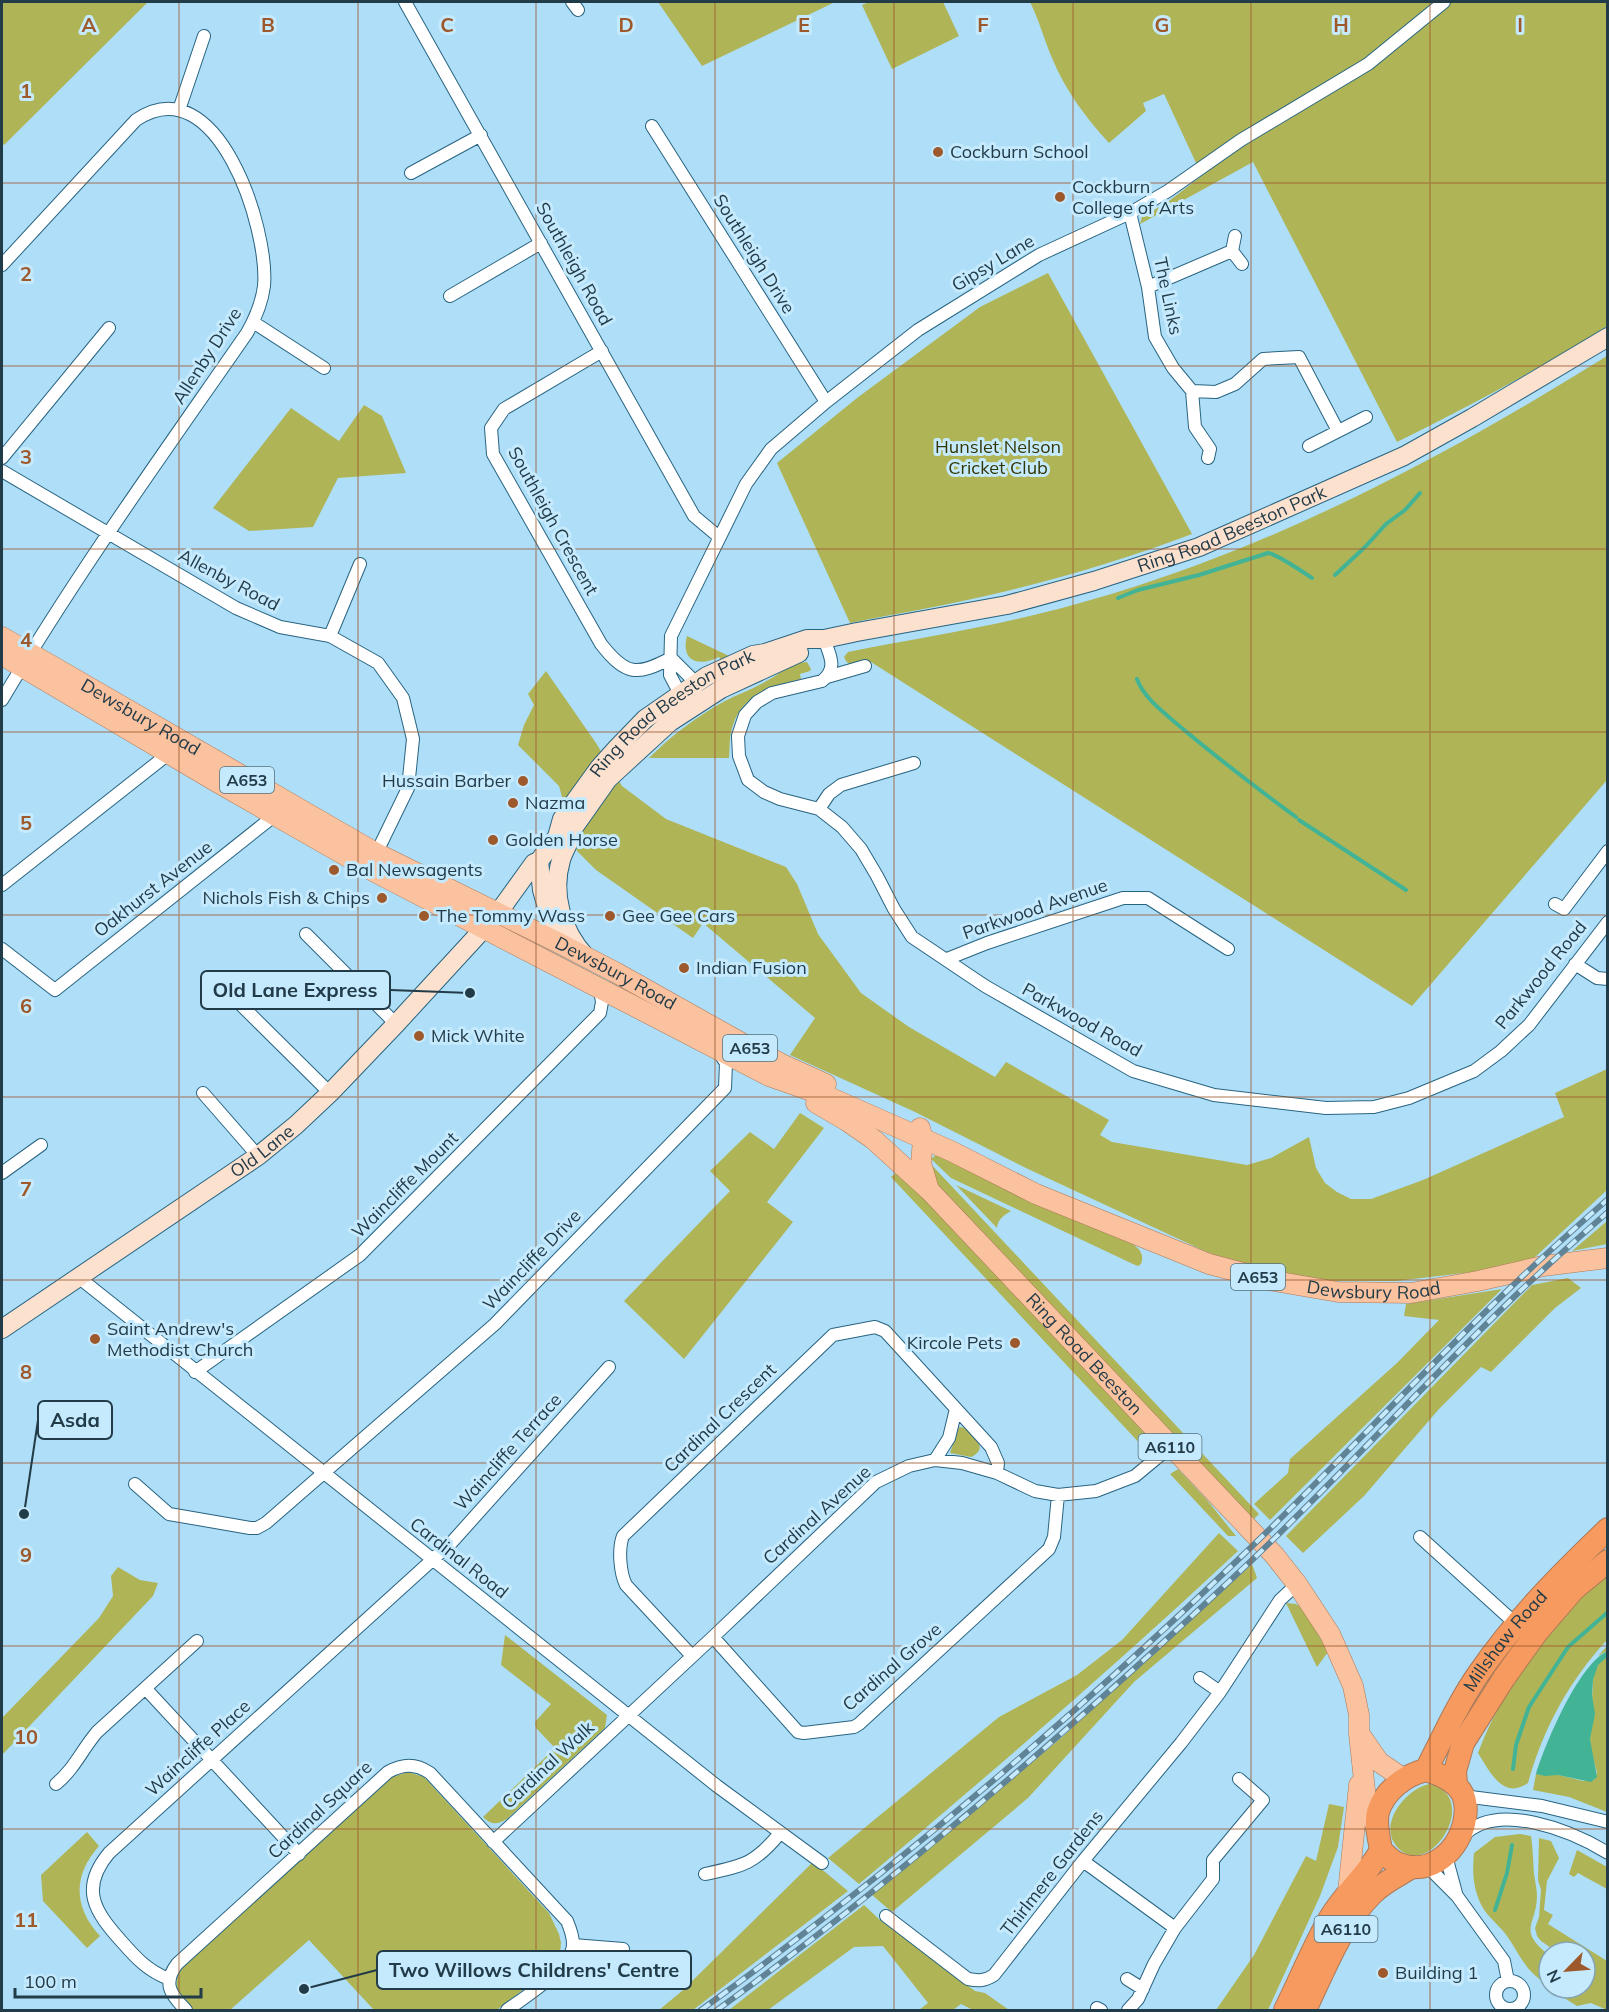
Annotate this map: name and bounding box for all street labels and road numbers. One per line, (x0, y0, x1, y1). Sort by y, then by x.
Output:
street label: Southleigh Drive (708, 190, 800, 318)
street label: Southleigh Road (531, 198, 618, 329)
street label: Gipsy Lane (947, 229, 1038, 296)
street label: The Links (1149, 255, 1188, 337)
street label: Allenby Drive (167, 303, 246, 408)
street label: Southleigh Crescent (503, 443, 604, 599)
street label: Ring Road Beeston Park (1134, 480, 1330, 577)
street label: Allenby Road (175, 543, 284, 616)
street label: Ring Road Beeston Park (584, 644, 758, 782)
street label: Dewsbury Road (77, 673, 205, 760)
road number: A653 (220, 767, 274, 793)
street label: Oakhurst Avenue (89, 835, 216, 942)
street label: Parkwood Avenue (959, 873, 1110, 944)
street label: Parkwood Road (1490, 916, 1591, 1034)
street label: Dewsbury Road (551, 931, 680, 1015)
street label: Parkwood Road (1018, 977, 1146, 1062)
road number: A653 (723, 1035, 777, 1061)
street label: Old Lane (225, 1119, 299, 1183)
street label: Waincliffe Mount (347, 1127, 463, 1243)
street label: Waincliffe Drive (478, 1204, 586, 1315)
road number: A653 (1231, 1264, 1285, 1290)
street label: Dewsbury Road (1305, 1275, 1442, 1304)
street label: Ring Road Beeston (1021, 1288, 1148, 1420)
street label: Cardinal Crescent (659, 1358, 781, 1477)
street label: Waincliffe Terrace (449, 1388, 566, 1515)
road number: A6110 (1138, 1434, 1202, 1460)
street label: Cardinal Avenue (758, 1460, 875, 1569)
street label: Cardinal Road (405, 1512, 513, 1603)
street label: Millshaw Road (1458, 1585, 1552, 1696)
street label: Cardinal Grove (837, 1617, 946, 1716)
street label: Waincliffe Place (140, 1694, 255, 1801)
street label: Cardinal Walk (497, 1715, 599, 1813)
street label: Cardinal Square (263, 1756, 377, 1864)
street label: Thirlmere Gardens (995, 1805, 1108, 1940)
road number: A6110 (1314, 1916, 1378, 1942)

